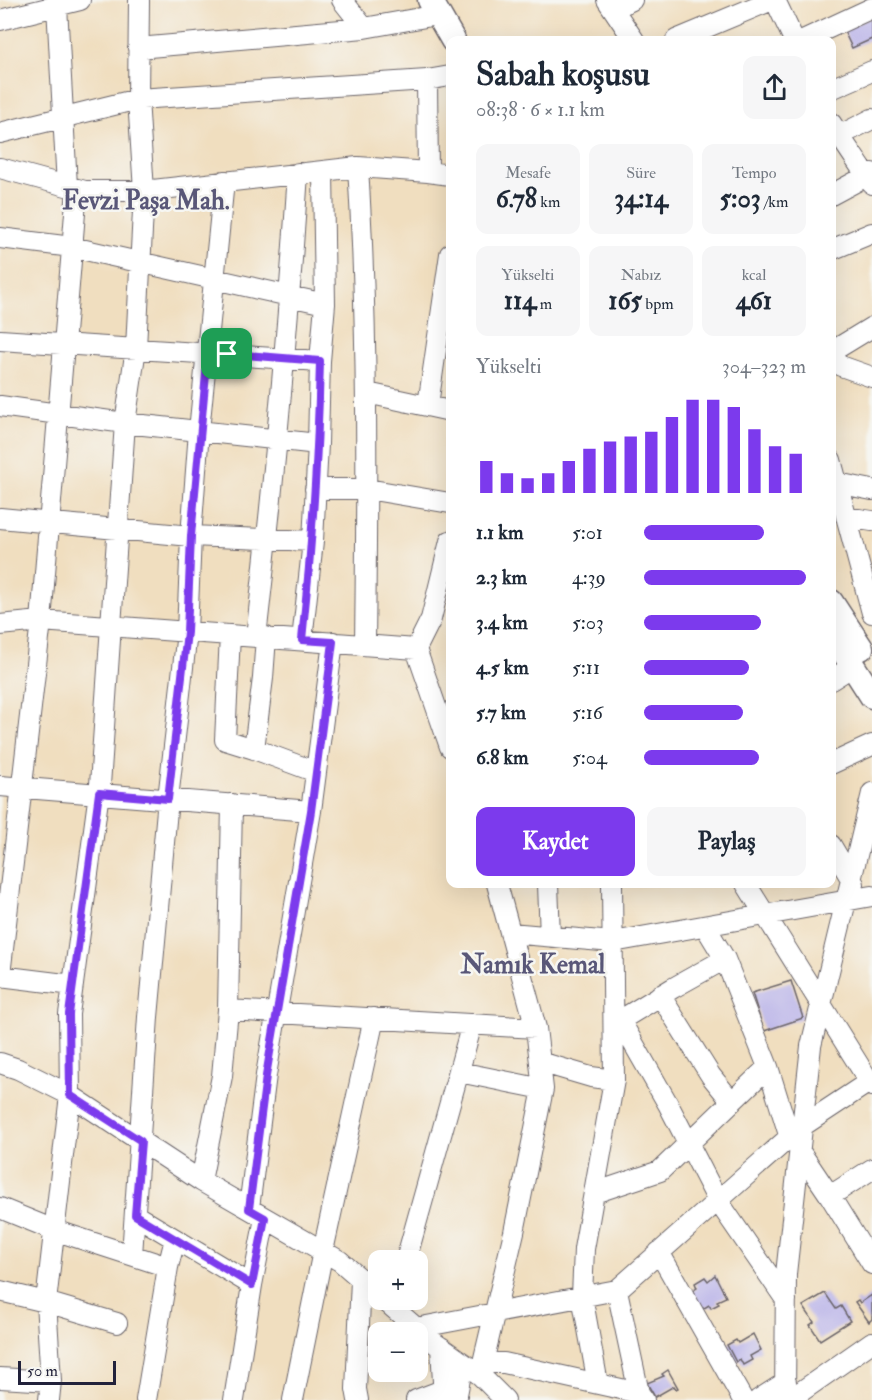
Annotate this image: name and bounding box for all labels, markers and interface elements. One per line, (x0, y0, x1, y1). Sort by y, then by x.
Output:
text: Sabah koşusu (476, 54, 650, 95)
button: share (743, 56, 806, 119)
text: 08:38 · 6 × 1.1 km (476, 97, 605, 122)
text: Mesafe (505, 163, 551, 183)
text: Süre (626, 163, 656, 183)
text: Tempo (732, 163, 776, 183)
text: 6.78 (496, 183, 537, 215)
text: 34:14 (614, 183, 668, 215)
text: 5:03 (720, 183, 761, 215)
district label: Fevzi Paşa Mah. (62, 185, 230, 217)
text: km (537, 192, 560, 212)
text: /km (761, 192, 788, 212)
text: Yükselti (502, 265, 554, 285)
text: Nabız (621, 265, 661, 285)
text: kcal (742, 265, 766, 285)
text: 114 (504, 285, 536, 317)
text: 165 (608, 285, 642, 317)
text: 461 (736, 285, 772, 317)
text: m (536, 294, 552, 314)
text: bpm (642, 294, 674, 314)
pin (201, 328, 252, 379)
icon: arrive (210, 337, 243, 370)
text: Yükselti (476, 354, 542, 379)
text: 304–323 m (722, 354, 806, 379)
text: 1.1 km (476, 520, 523, 545)
text: 5:01 (572, 520, 603, 545)
text: 2.3 km (476, 565, 527, 590)
text: 4:39 (572, 565, 606, 590)
text: 3.4 km (476, 610, 528, 635)
text: 5:03 (572, 610, 604, 635)
text: 4.5 km (476, 655, 529, 680)
text: 5:11 (572, 655, 600, 680)
text: 5.7 km (476, 700, 526, 725)
text: 5:16 (572, 700, 603, 725)
text: 6.8 km (476, 745, 529, 770)
text: 5:04 (572, 745, 607, 770)
button: Kaydet (476, 807, 635, 876)
button: Paylaş (647, 807, 806, 876)
district label: Namık Kemal (460, 949, 606, 981)
map controls (368, 1250, 428, 1382)
button: + (368, 1250, 428, 1310)
button: − (368, 1322, 428, 1382)
scale bar (18, 1358, 116, 1386)
text: 50 m (27, 1361, 58, 1381)

